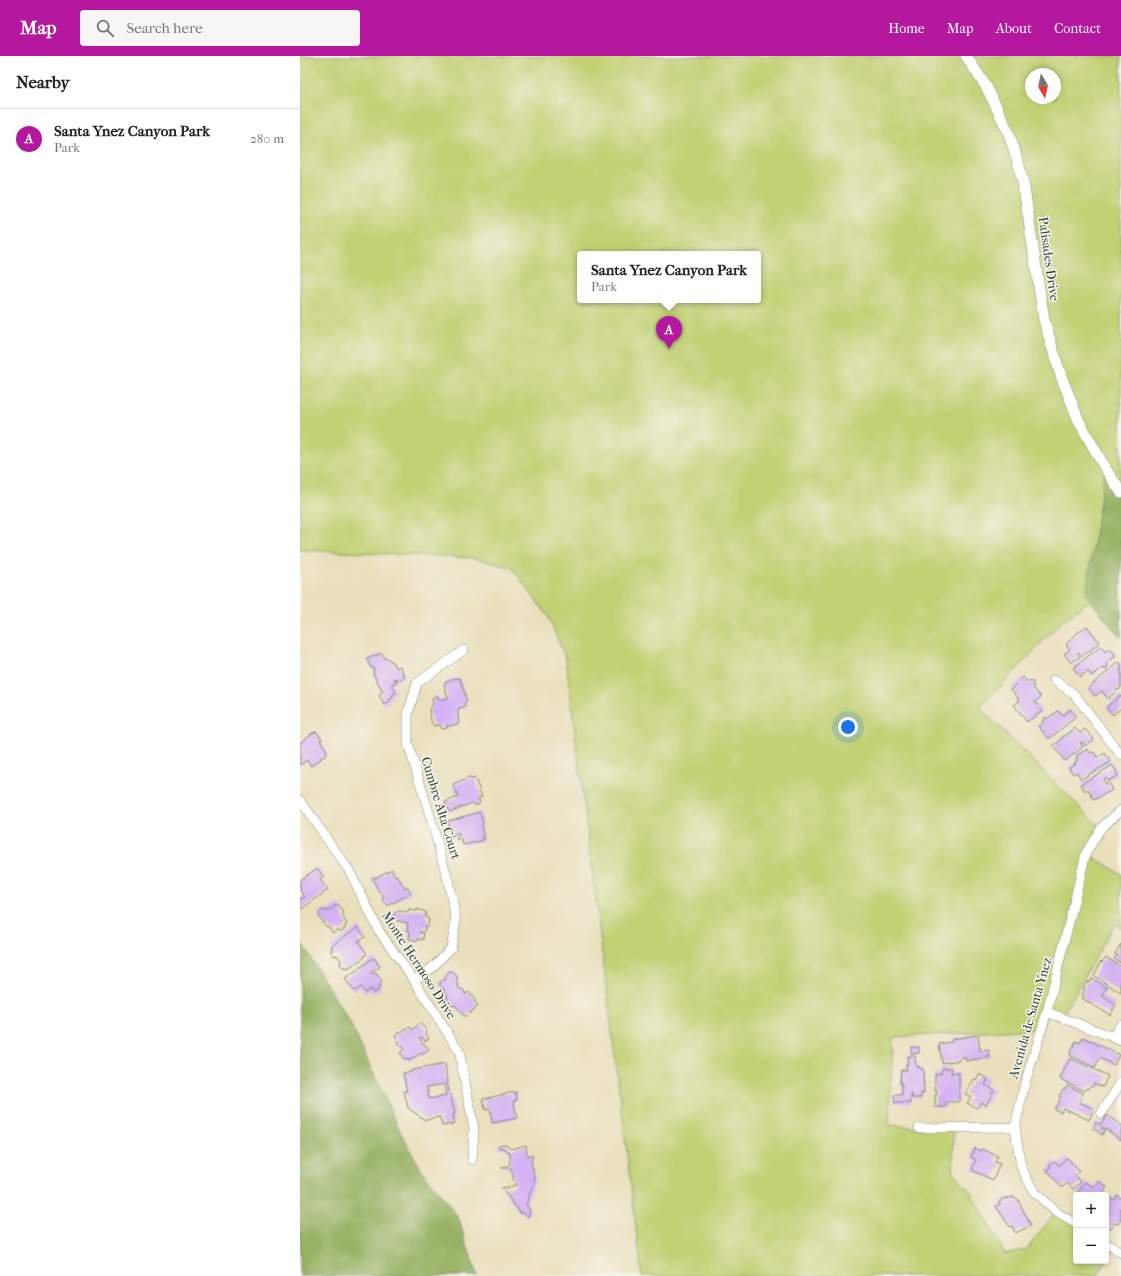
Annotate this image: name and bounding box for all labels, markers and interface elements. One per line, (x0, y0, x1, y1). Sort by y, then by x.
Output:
search box (80, 10, 360, 46)
text: Map (20, 17, 56, 39)
icon: search (94, 17, 116, 39)
text: Search here (126, 19, 203, 37)
text: Home (888, 20, 925, 37)
text: Map (947, 20, 974, 37)
text: About (996, 20, 1032, 37)
text: Contact (1054, 20, 1101, 37)
north arrow (1025, 68, 1061, 104)
text: Nearby (16, 72, 70, 92)
text: Santa Ynez Canyon Park (54, 122, 210, 140)
text: A (25, 131, 33, 146)
text: 280 m (250, 131, 284, 146)
text: Park (54, 140, 80, 155)
street label: Palisades Drive (1036, 216, 1062, 303)
popup (577, 251, 761, 303)
text: Santa Ynez Canyon Park (591, 261, 747, 279)
text: Park (591, 279, 617, 294)
pin: A (656, 316, 682, 349)
your location (838, 717, 858, 737)
street label: Cumbre Alta Court (418, 755, 464, 861)
street label: Monte Hermoso Drive (379, 909, 460, 1022)
street label: Avenida de Santa Ynez (1005, 955, 1055, 1081)
map controls (1073, 1192, 1109, 1264)
button: + (1073, 1192, 1109, 1228)
button: − (1073, 1228, 1109, 1264)

